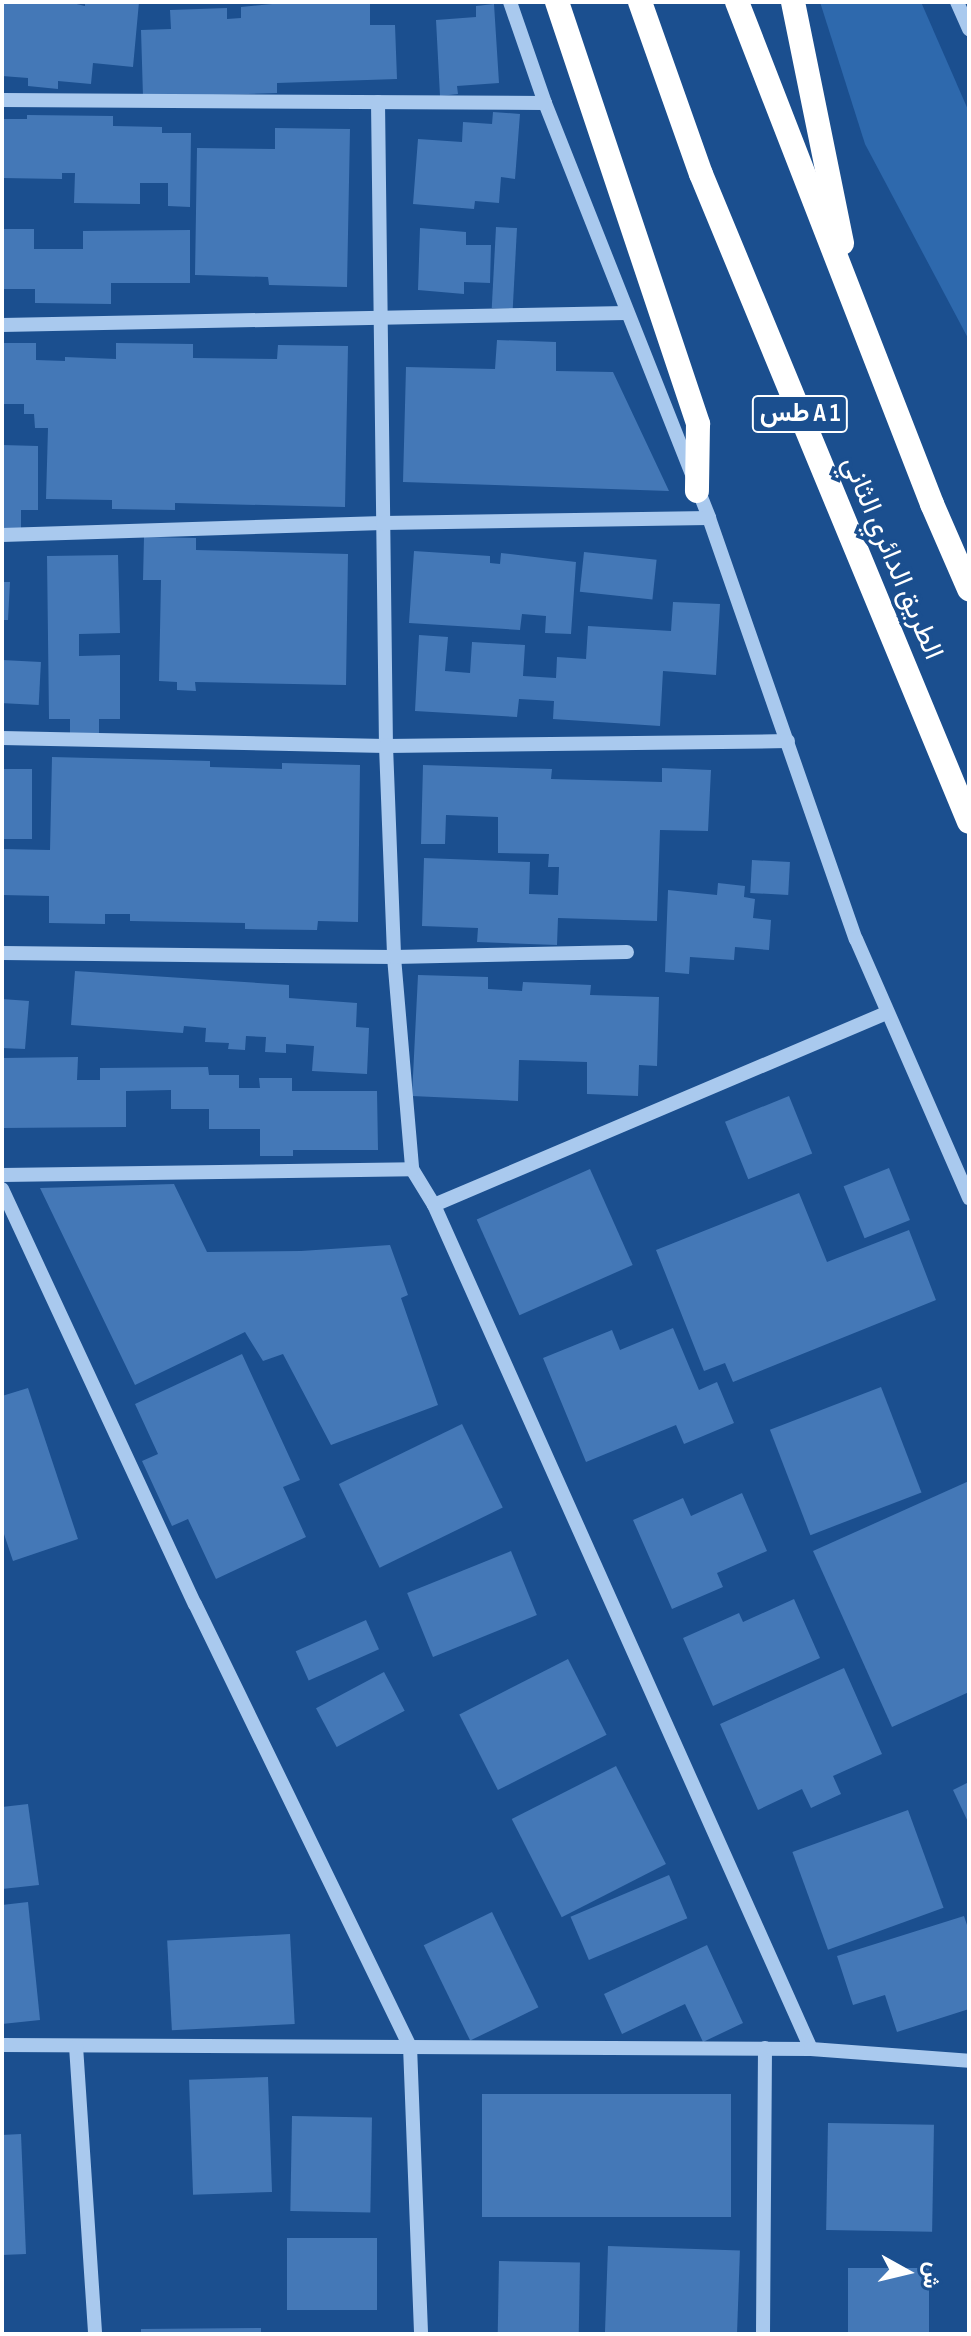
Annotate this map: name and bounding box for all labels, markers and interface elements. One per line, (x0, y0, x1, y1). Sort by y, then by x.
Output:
road number: طس A 1 (750, 392, 850, 436)
street label: الطريق الدائري الثاني (834, 451, 950, 665)
north arrow (867, 2232, 947, 2312)
text: ش (916, 2260, 946, 2290)

